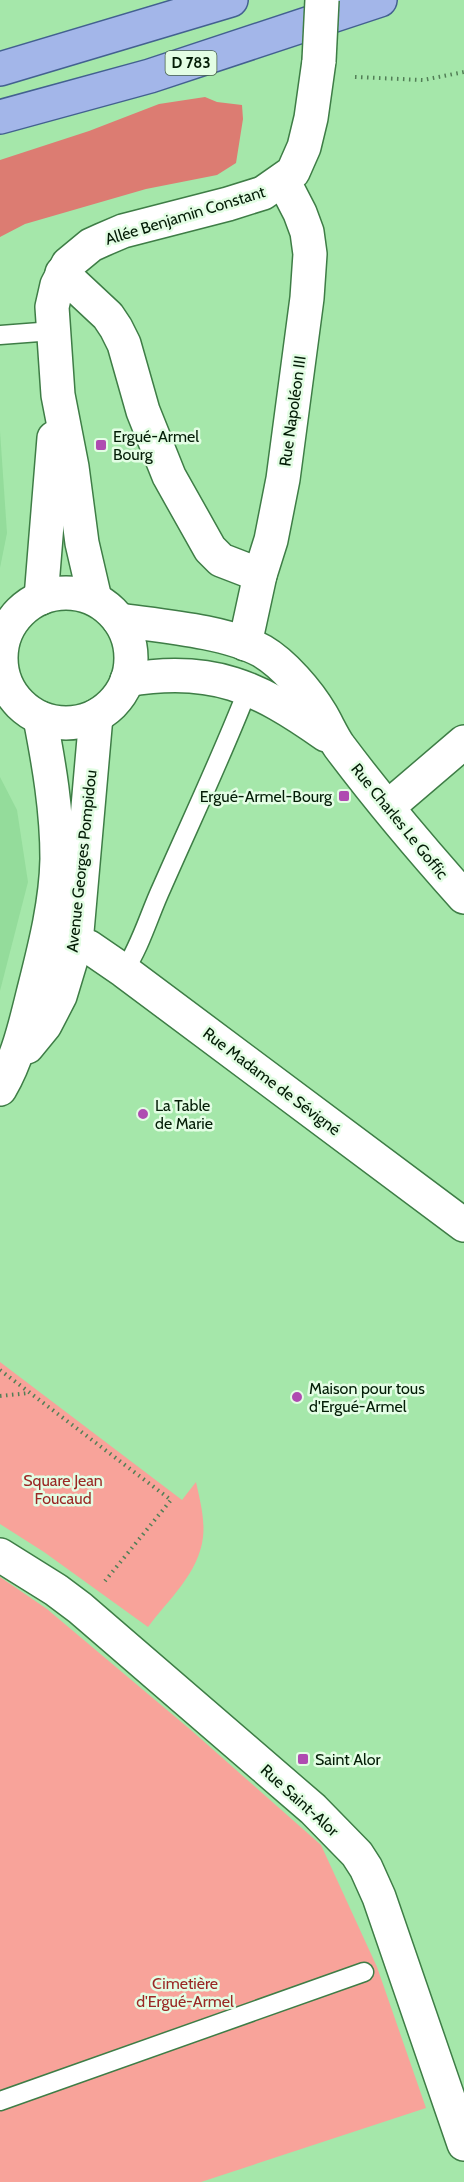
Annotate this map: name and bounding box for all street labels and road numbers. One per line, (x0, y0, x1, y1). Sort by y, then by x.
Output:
road number: D 783 (166, 51, 216, 75)
street label: Allée Benjamin Constant (103, 182, 268, 249)
street label: Rue Napoléon III (275, 354, 310, 468)
street label: Rue Charles Le Goffic (347, 760, 452, 883)
street label: Avenue Georges Pompidou (62, 769, 101, 953)
street label: Rue Madame de Sévigné (199, 1024, 344, 1139)
street label: Rue Saint-Alor (257, 1760, 343, 1841)

